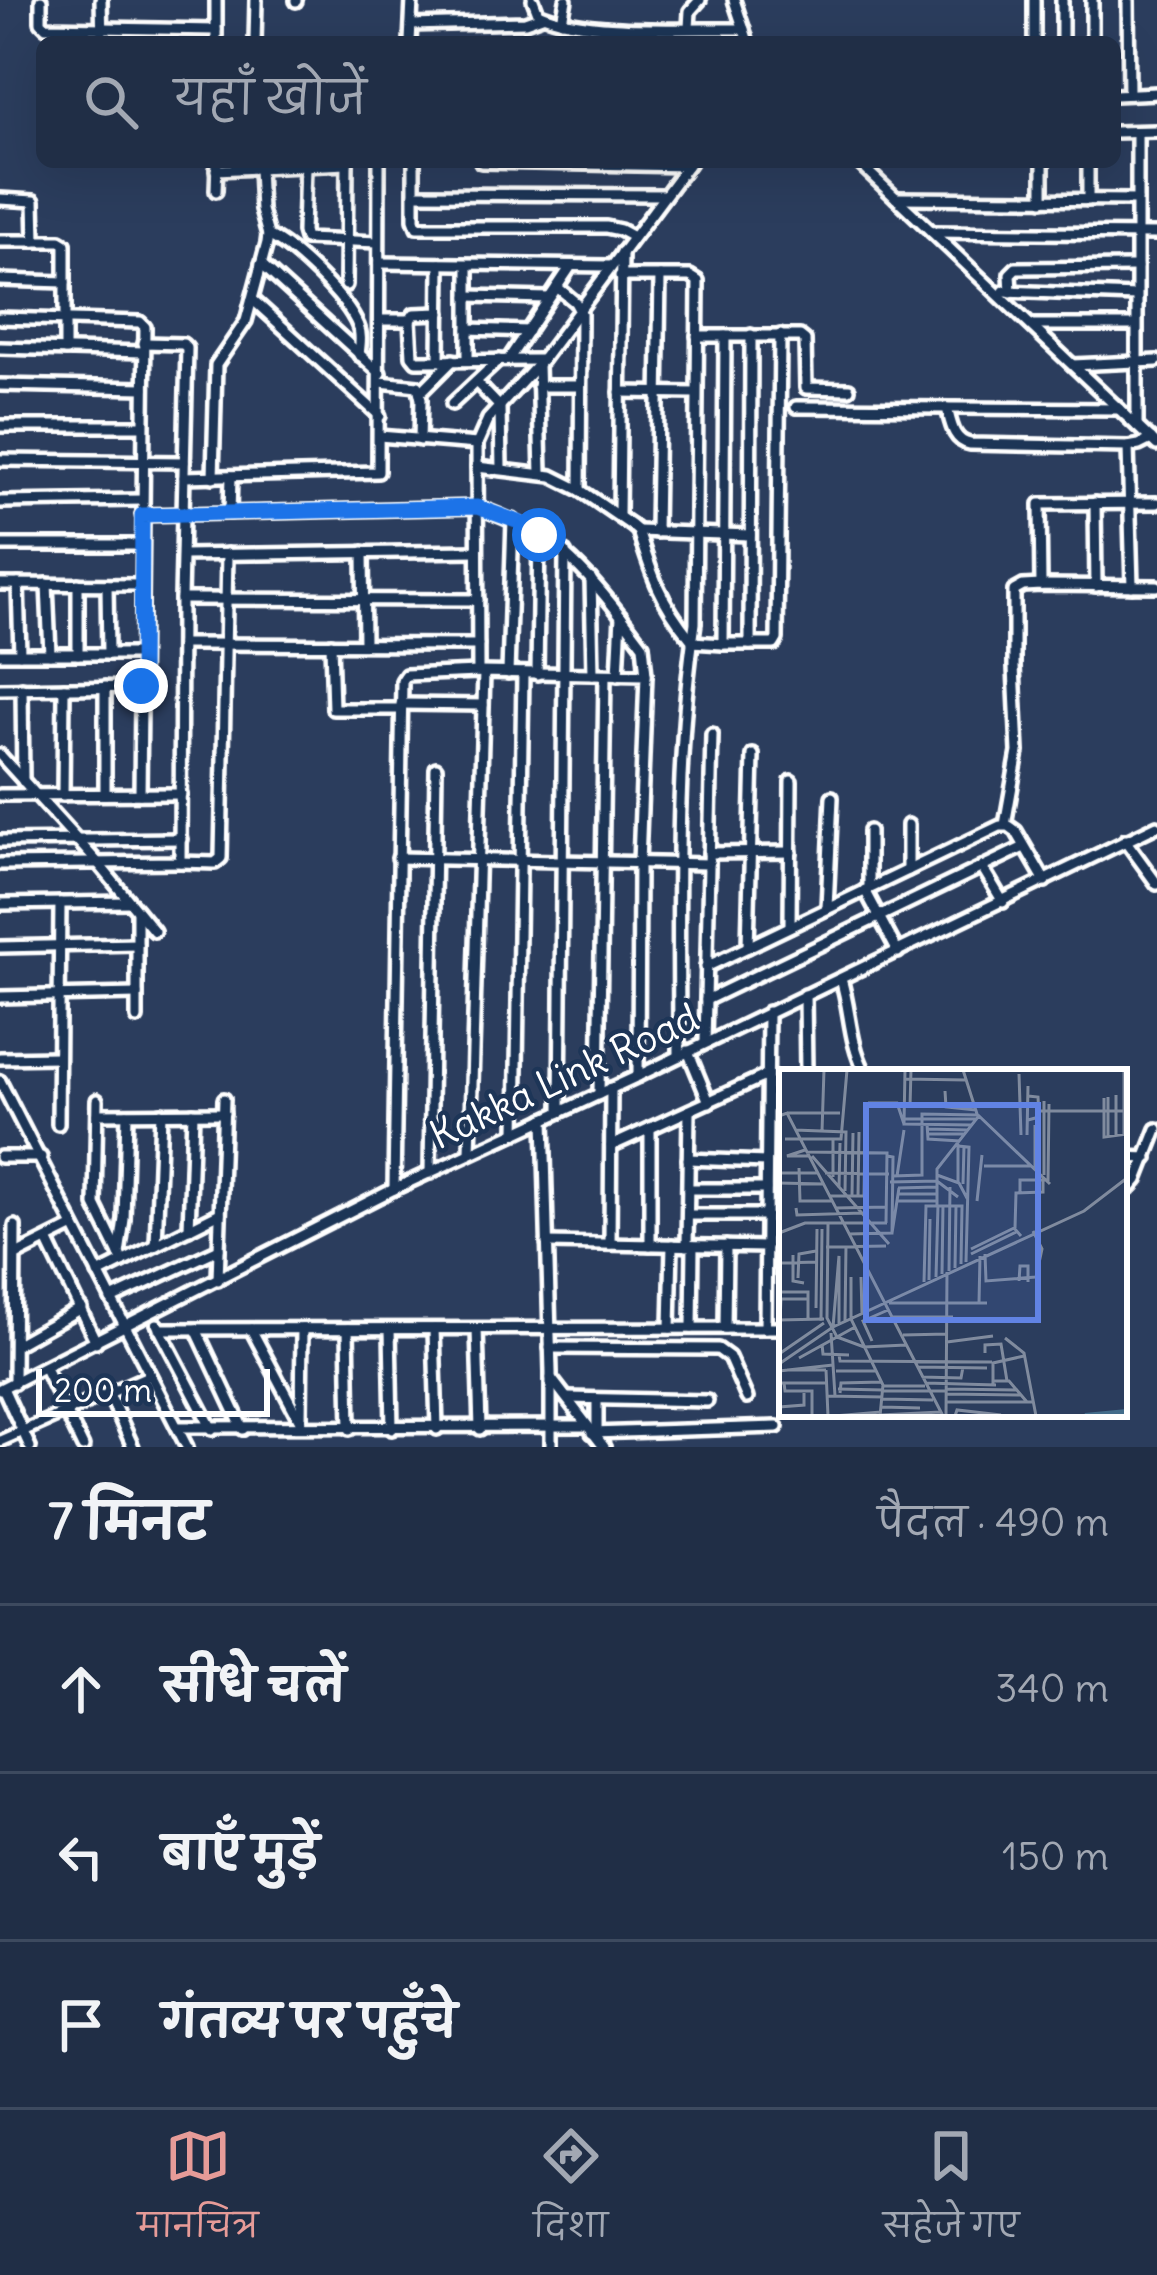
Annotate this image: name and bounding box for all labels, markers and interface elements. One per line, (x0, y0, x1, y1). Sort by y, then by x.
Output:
search box (36, 36, 1121, 168)
icon: search (78, 69, 144, 135)
text: यहाँ खोजें (174, 70, 367, 126)
route start (512, 508, 566, 562)
route end (114, 659, 168, 713)
street label: Kakka Link Road (422, 993, 706, 1160)
inset map (779, 1069, 1127, 1417)
scale bar (36, 1363, 270, 1416)
text: 200 m (54, 1369, 152, 1411)
text: 7 मिनट (48, 1489, 209, 1553)
text: पैदल · 490 m (877, 1498, 1109, 1547)
icon: ahead (48, 1656, 114, 1722)
text: सीधे चलें (162, 1657, 345, 1713)
text: 340 m (995, 1664, 1109, 1713)
icon: left (48, 1824, 114, 1890)
text: बाएँ मुड़ें (162, 1825, 319, 1881)
text: 150 m (1002, 1832, 1109, 1881)
icon: arrive (48, 1992, 114, 2058)
text: गंतव्य पर पहुँचे (162, 1993, 457, 2049)
tab: मानचित्र (137, 2123, 258, 2262)
tab: दिशा (533, 2123, 608, 2262)
tab: सहेजे गए (883, 2123, 1020, 2262)

